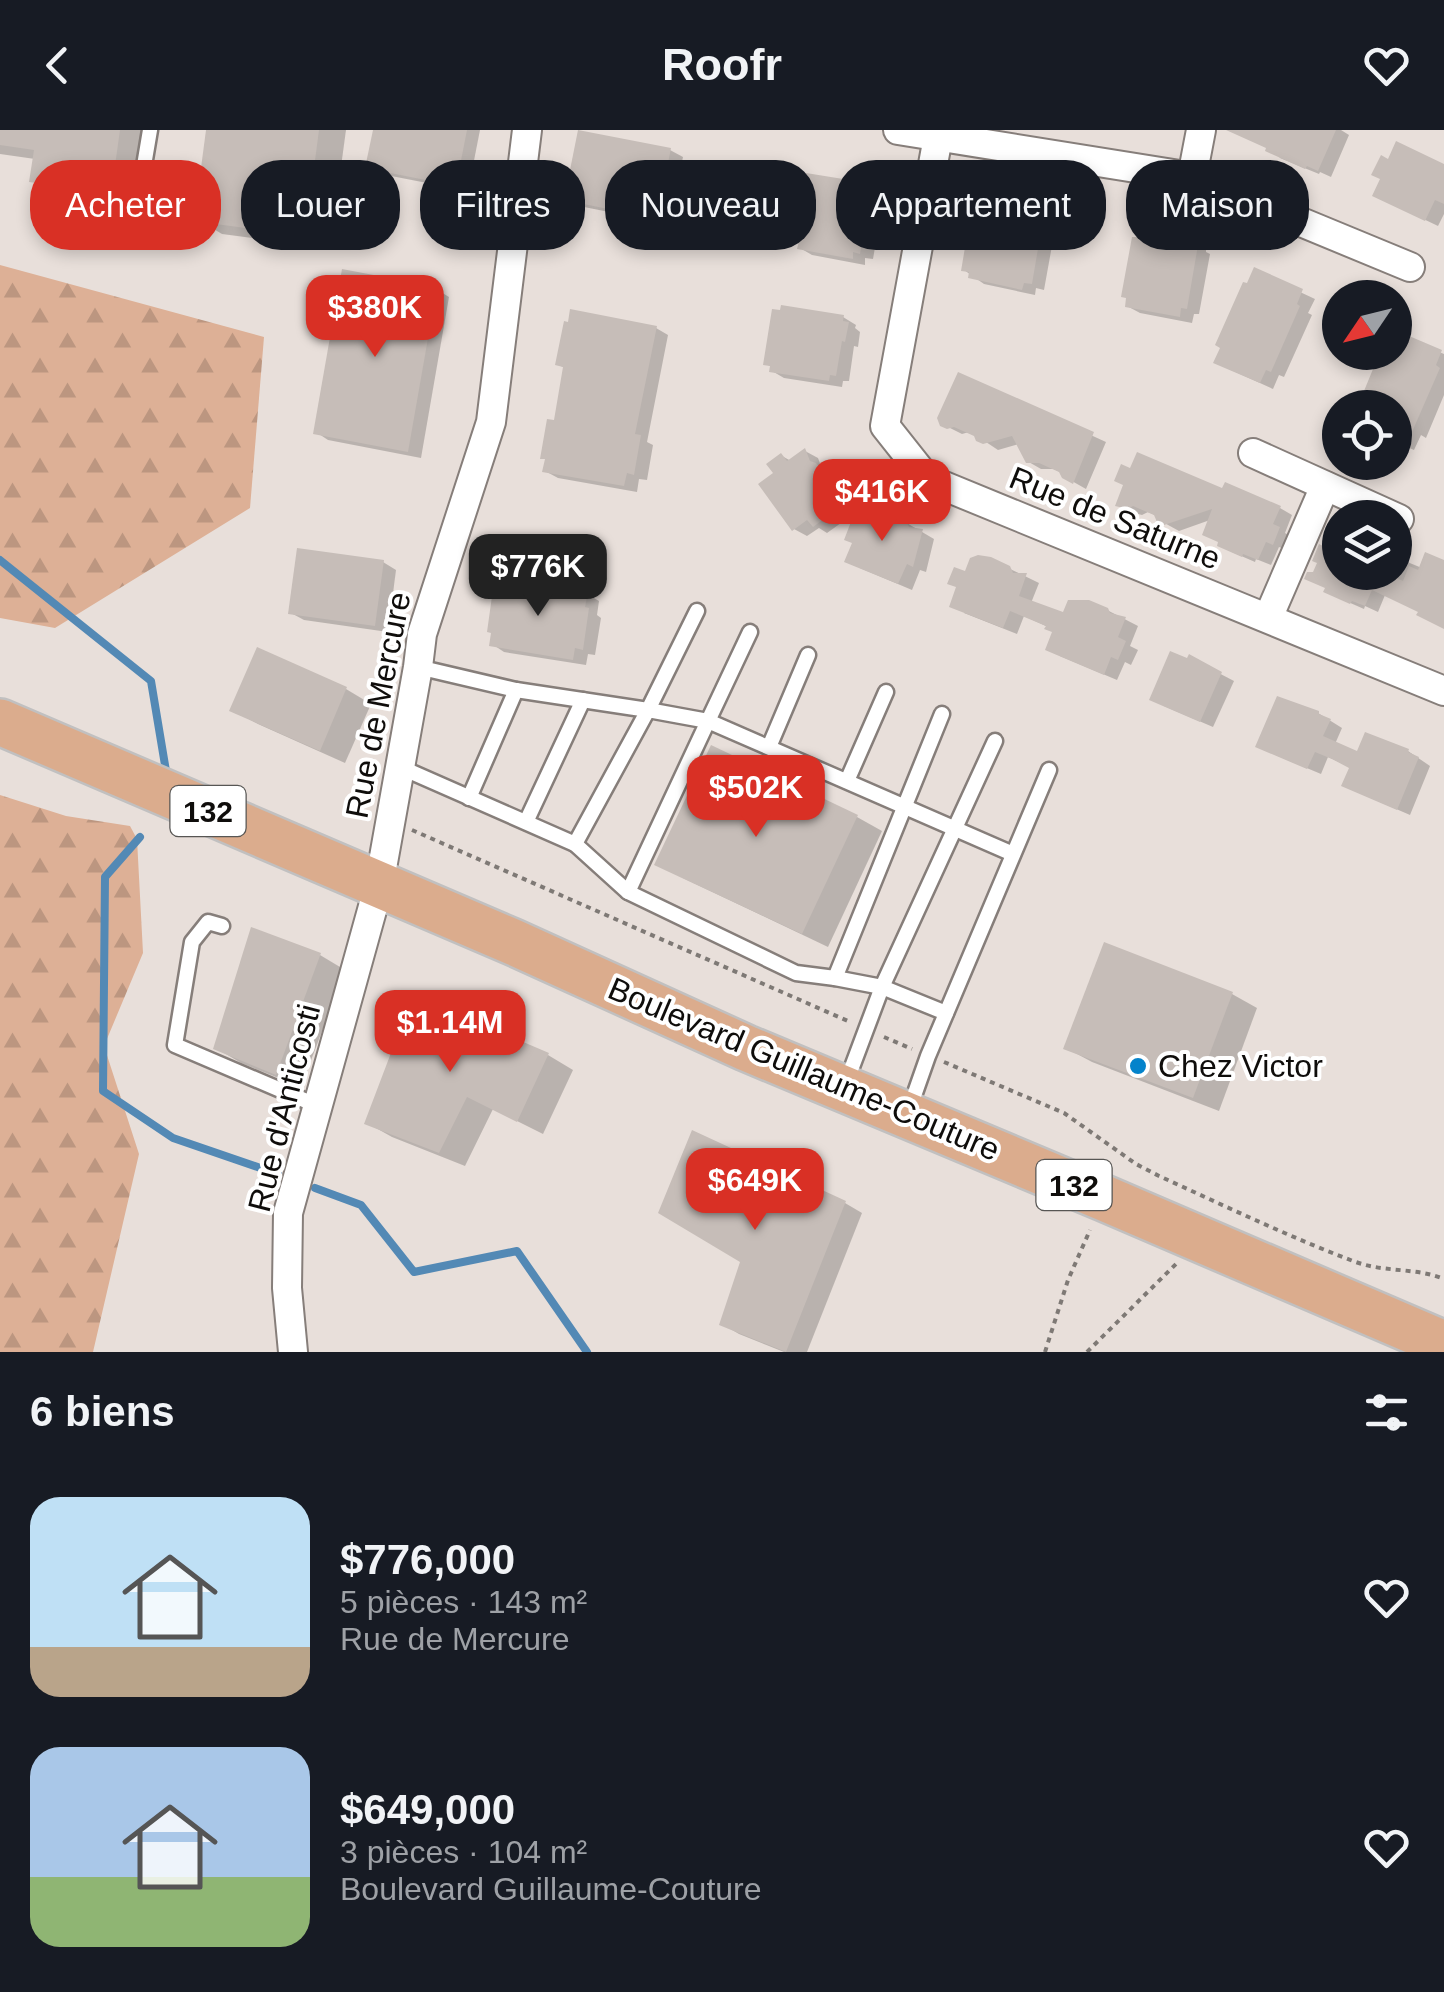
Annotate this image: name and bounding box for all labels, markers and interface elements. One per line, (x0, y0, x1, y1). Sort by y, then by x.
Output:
icon: back (30, 38, 85, 93)
icon: heart (1359, 38, 1414, 93)
text: Roofr (662, 39, 782, 90)
chip: Acheter (30, 160, 221, 250)
chip: Louer (241, 160, 400, 250)
chip: Filtres (420, 160, 585, 250)
chip: Nouveau (605, 160, 816, 250)
chip: Appartement (836, 160, 1106, 250)
chip: Maison (1126, 160, 1309, 250)
pin: $380K (305, 275, 445, 360)
north arrow (1322, 280, 1412, 370)
map controls (1322, 280, 1412, 590)
text: $380K (328, 289, 422, 325)
button: locate (1322, 390, 1412, 480)
pin: $416K (812, 459, 952, 544)
street label: Rue de Saturne (1004, 459, 1226, 577)
text: $416K (835, 473, 929, 509)
button: layers (1322, 500, 1412, 590)
pin: $776K (468, 534, 608, 619)
text: $776K (491, 548, 585, 584)
street label: Rue de Mercure (338, 589, 418, 821)
pin: $502K (686, 755, 826, 840)
text: $502K (709, 769, 803, 805)
road number: 132 (170, 786, 246, 836)
street label: Boulevard Guillaume-Couture (603, 970, 1005, 1168)
pin: $1.14M (369, 990, 531, 1075)
street label: Rue d'Anticosti (241, 1001, 327, 1215)
text: $1.14M (397, 1004, 503, 1040)
place label: Chez Victor (1158, 1048, 1323, 1084)
marker: Chez Victor (1127, 1055, 1149, 1077)
pin: $649K (685, 1148, 825, 1233)
road number: 132 (1036, 1160, 1112, 1210)
text: $649K (708, 1162, 802, 1198)
icon: filters (1359, 1385, 1414, 1440)
text: 6 biens (30, 1388, 175, 1435)
text: $776,000 (340, 1536, 515, 1583)
icon: home (110, 1537, 230, 1657)
icon: heart (1359, 1570, 1414, 1625)
text: 5 pièces · 143 m² (340, 1584, 587, 1620)
text: Rue de Mercure (340, 1621, 569, 1657)
text: $649,000 (340, 1786, 515, 1833)
icon: home (110, 1787, 230, 1907)
icon: heart (1359, 1820, 1414, 1875)
text: 3 pièces · 104 m² (340, 1834, 587, 1870)
text: Boulevard Guillaume-Couture (340, 1871, 762, 1907)

